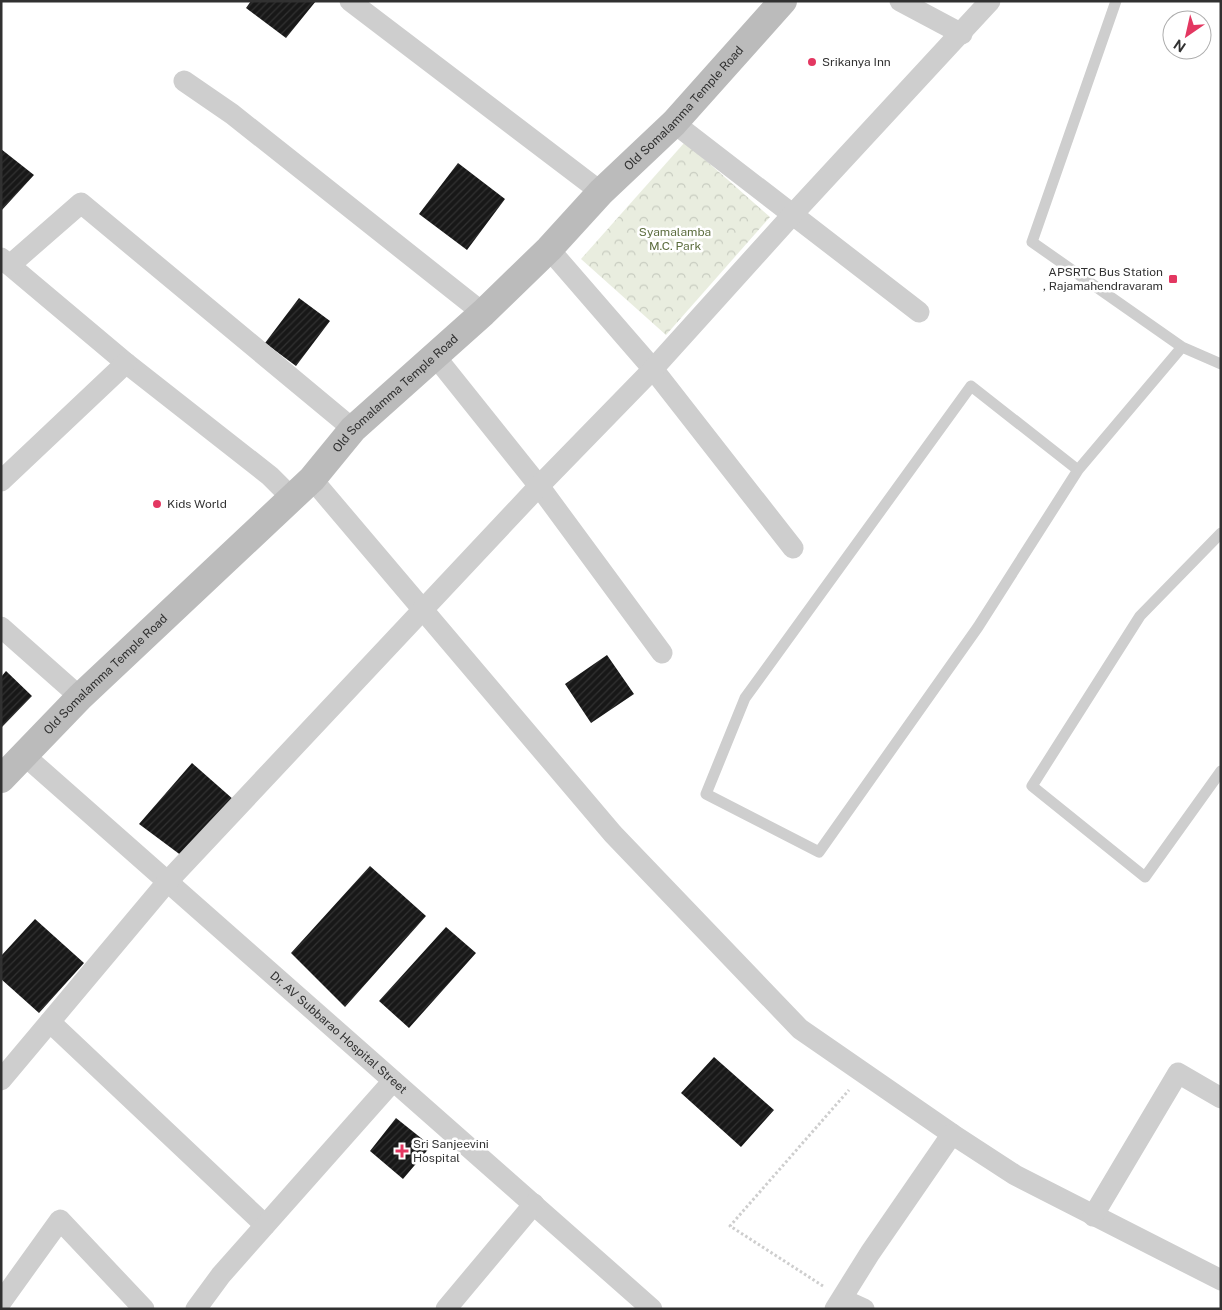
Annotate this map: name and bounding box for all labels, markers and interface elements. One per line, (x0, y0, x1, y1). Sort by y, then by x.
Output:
north arrow (1162, 10, 1212, 60)
text: N (1171, 36, 1189, 55)
street label: Old Somalamma Temple Road (621, 43, 746, 173)
place label: Srikanya Inn (822, 55, 891, 69)
marker: Srikanya Inn (806, 56, 818, 68)
park label: Syamalamba M.C. Park (639, 225, 711, 253)
place label: APSRTC Bus Station , Rajamahendravaram (1043, 265, 1163, 293)
marker: APSRTC Bus Station , Rajamahendravaram (1167, 273, 1179, 285)
street label: Old Somalamma Temple Road (330, 332, 461, 455)
place label: Kids World (167, 497, 227, 511)
marker: Kids World (151, 498, 163, 510)
street label: Old Somalamma Temple Road (41, 611, 170, 737)
street label: Dr. AV Subbarao Hospital Street (267, 968, 410, 1097)
place label: Sri Sanjeevini Hospital (413, 1137, 489, 1165)
marker: Sri Sanjeevini Hospital (395, 1144, 409, 1158)

